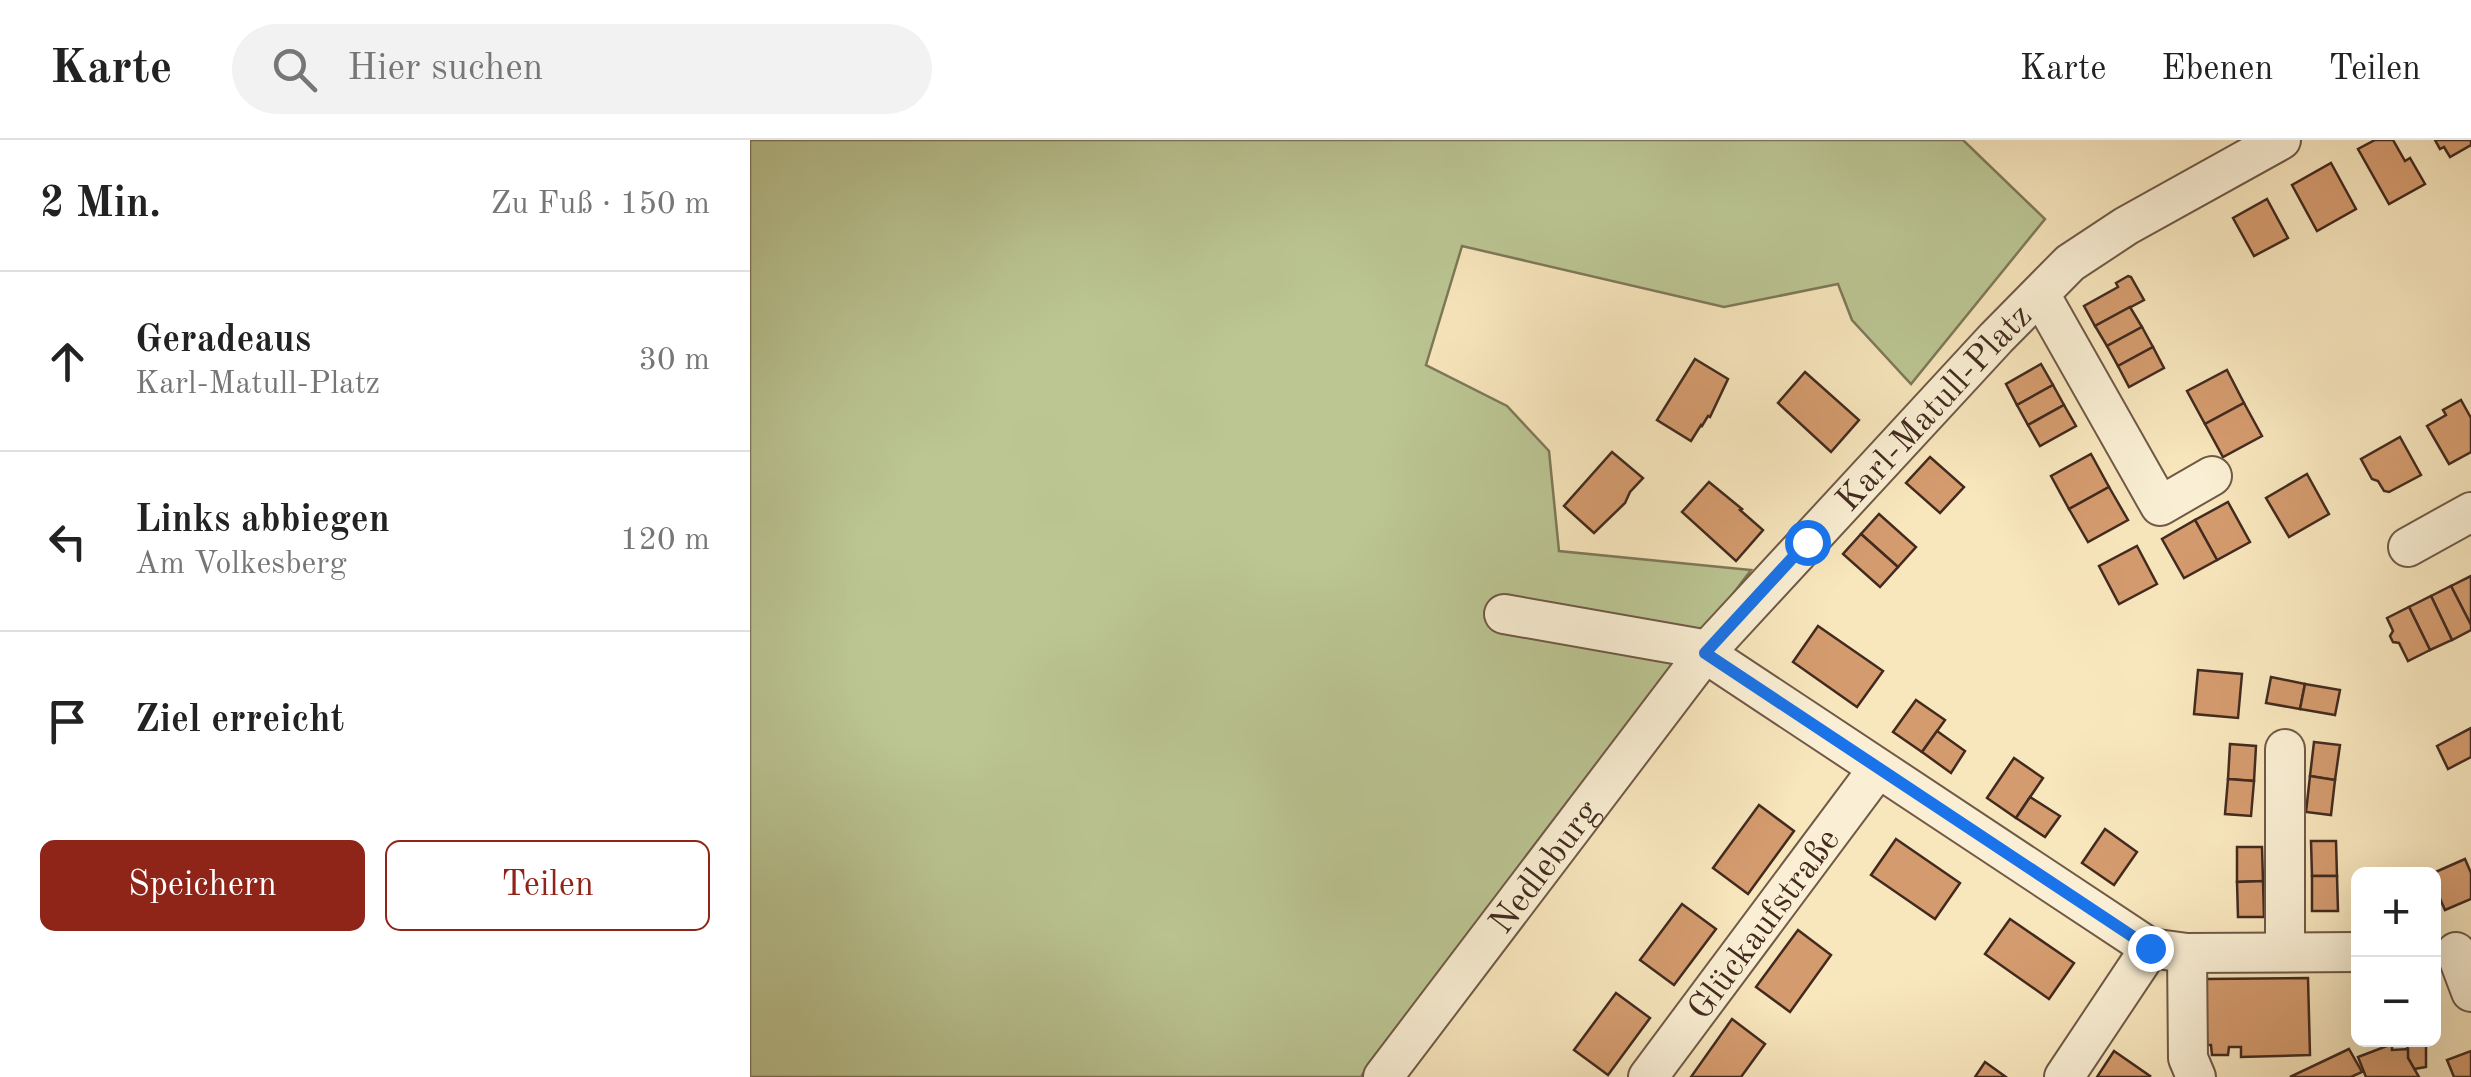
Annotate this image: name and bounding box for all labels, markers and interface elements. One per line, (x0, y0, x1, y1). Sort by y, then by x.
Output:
search box (232, 24, 932, 114)
icon: search (267, 42, 322, 97)
text: Karte (50, 45, 172, 93)
text: Hier suchen (347, 50, 543, 88)
text: Karte (2020, 52, 2106, 87)
text: Ebenen (2161, 52, 2273, 87)
text: Teilen (2328, 52, 2421, 87)
text: 2 Min. (40, 184, 161, 226)
text: Zu Fuß · 150 m (491, 189, 710, 221)
street label: Karl-Matull-Platz (1831, 298, 2039, 519)
text: Geradeaus (135, 322, 311, 360)
icon: ahead (40, 334, 95, 389)
text: 30 m (639, 345, 710, 377)
text: Karl-Matull-Platz (135, 369, 380, 401)
text: Links abbiegen (135, 502, 390, 540)
icon: left (40, 514, 95, 569)
route start (1785, 520, 1831, 566)
text: 120 m (620, 525, 710, 557)
text: Am Volkesberg (135, 549, 347, 581)
icon: arrive (40, 694, 95, 749)
text: Ziel erreicht (135, 702, 344, 740)
street label: Nedleburg (1484, 794, 1607, 940)
street label: Glückaufstraße (1683, 823, 1847, 1026)
button: Speichern (40, 840, 365, 931)
button: Teilen (385, 840, 710, 931)
map controls (2351, 867, 2441, 1047)
button: + (2351, 867, 2441, 957)
route end (2128, 926, 2174, 972)
button: − (2351, 957, 2441, 1047)

